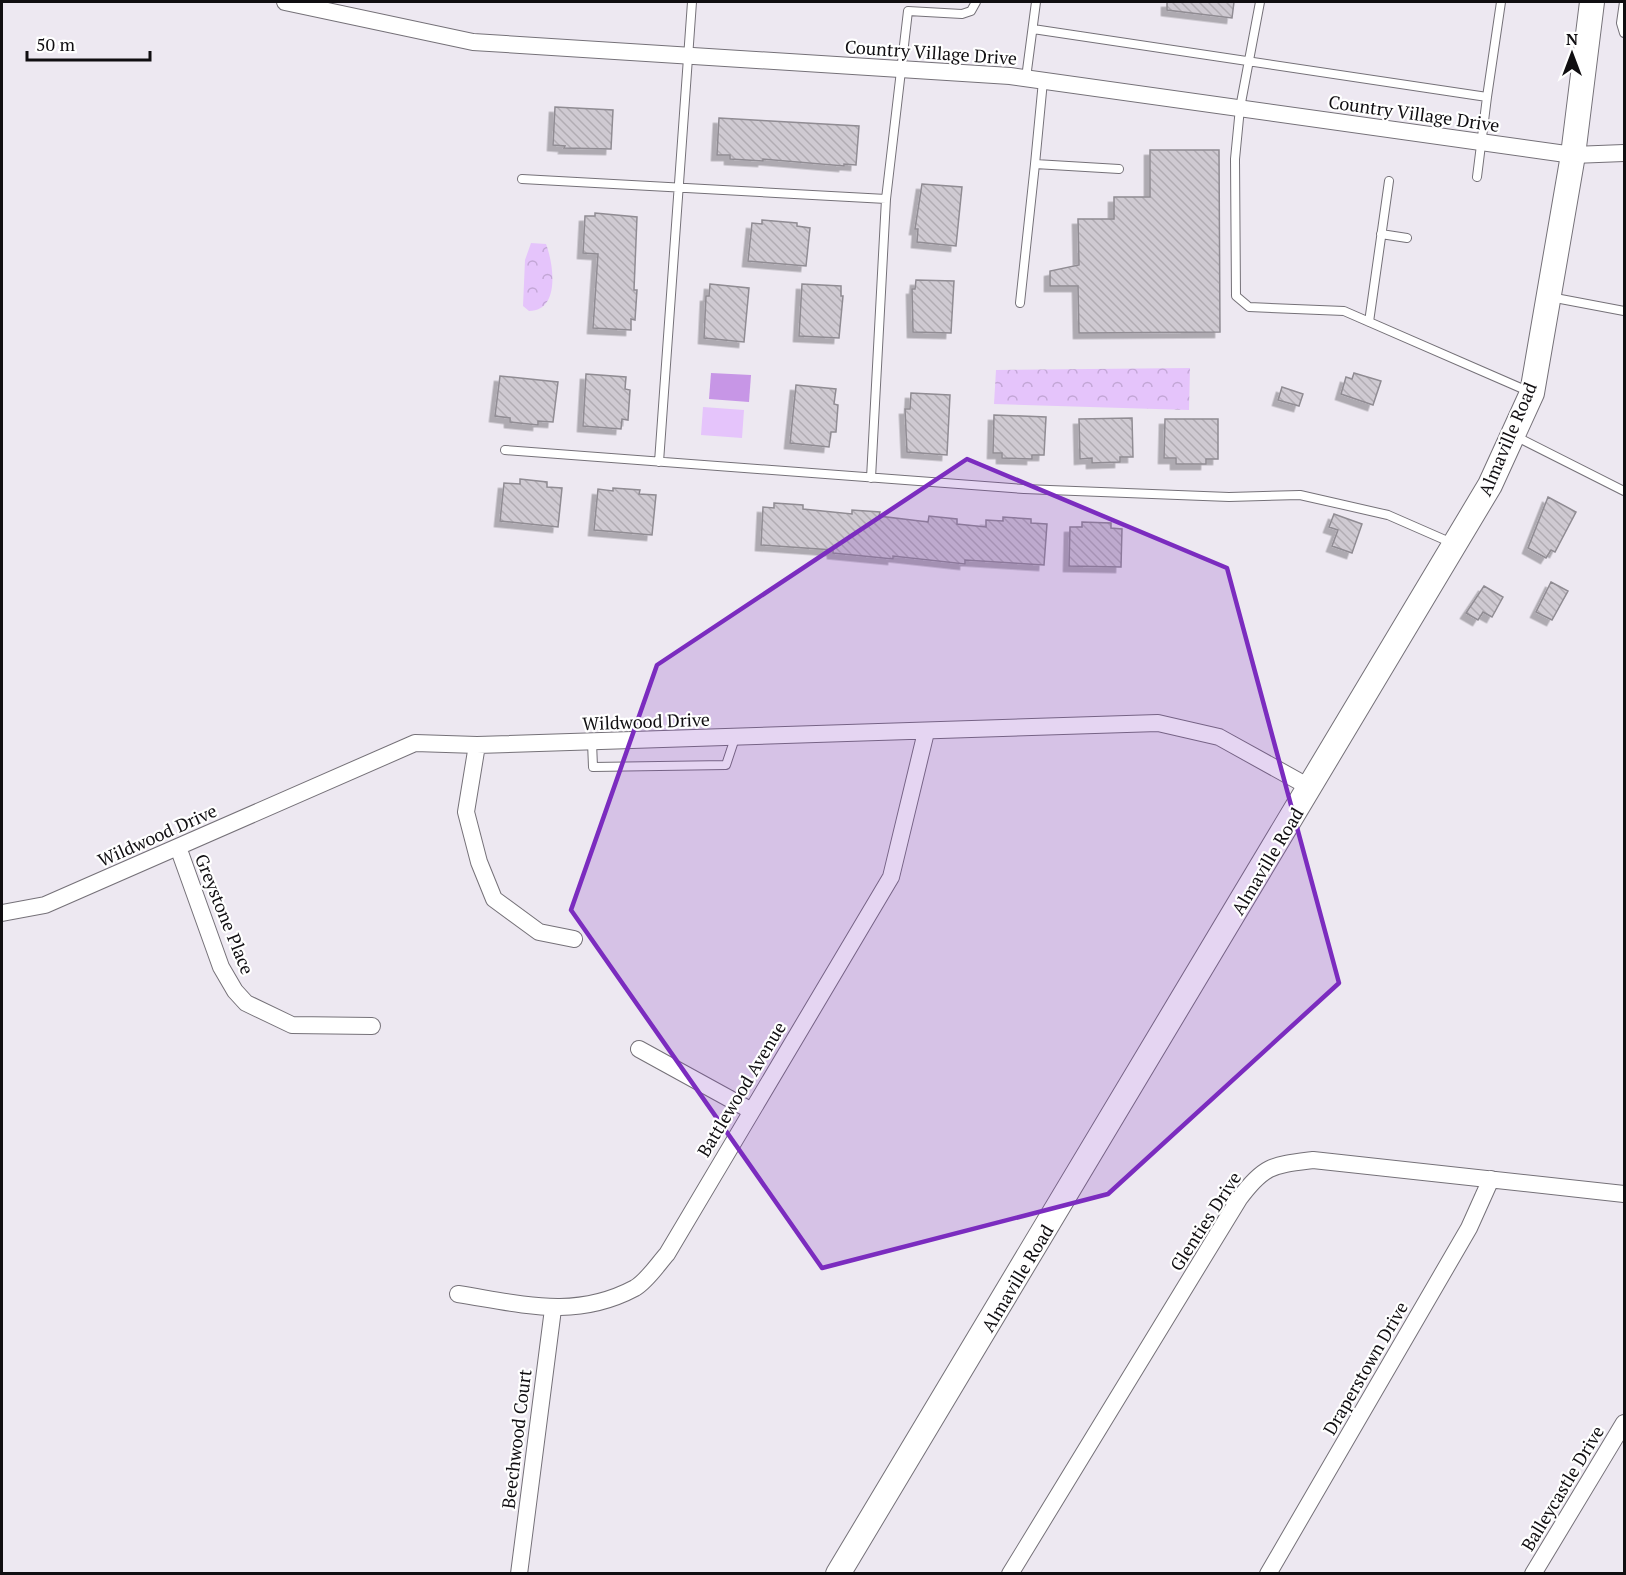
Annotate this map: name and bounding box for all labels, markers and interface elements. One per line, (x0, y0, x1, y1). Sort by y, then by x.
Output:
scale bar (27, 24, 150, 62)
north arrow (1542, 24, 1602, 84)
text: N (1566, 28, 1578, 50)
text: 50 m (36, 32, 76, 56)
street label: Country Village Drive (844, 34, 1018, 70)
street label: Country Village Drive (1327, 89, 1501, 137)
street label: Almaville Road (1472, 378, 1542, 500)
street label: Wildwood Drive (582, 707, 710, 735)
street label: Wildwood Drive (94, 798, 220, 872)
street label: Almaville Road (1225, 803, 1309, 919)
street label: Greystone Place (190, 850, 260, 978)
street label: Battlewood Avenue (691, 1017, 791, 1161)
street label: Glenties Drive (1164, 1167, 1246, 1275)
street label: Almaville Road (975, 1220, 1059, 1336)
street label: Draperstown Drive (1317, 1297, 1413, 1439)
street label: Beechwood Court (496, 1368, 537, 1510)
street label: Balleycastle Drive (1515, 1421, 1609, 1555)

